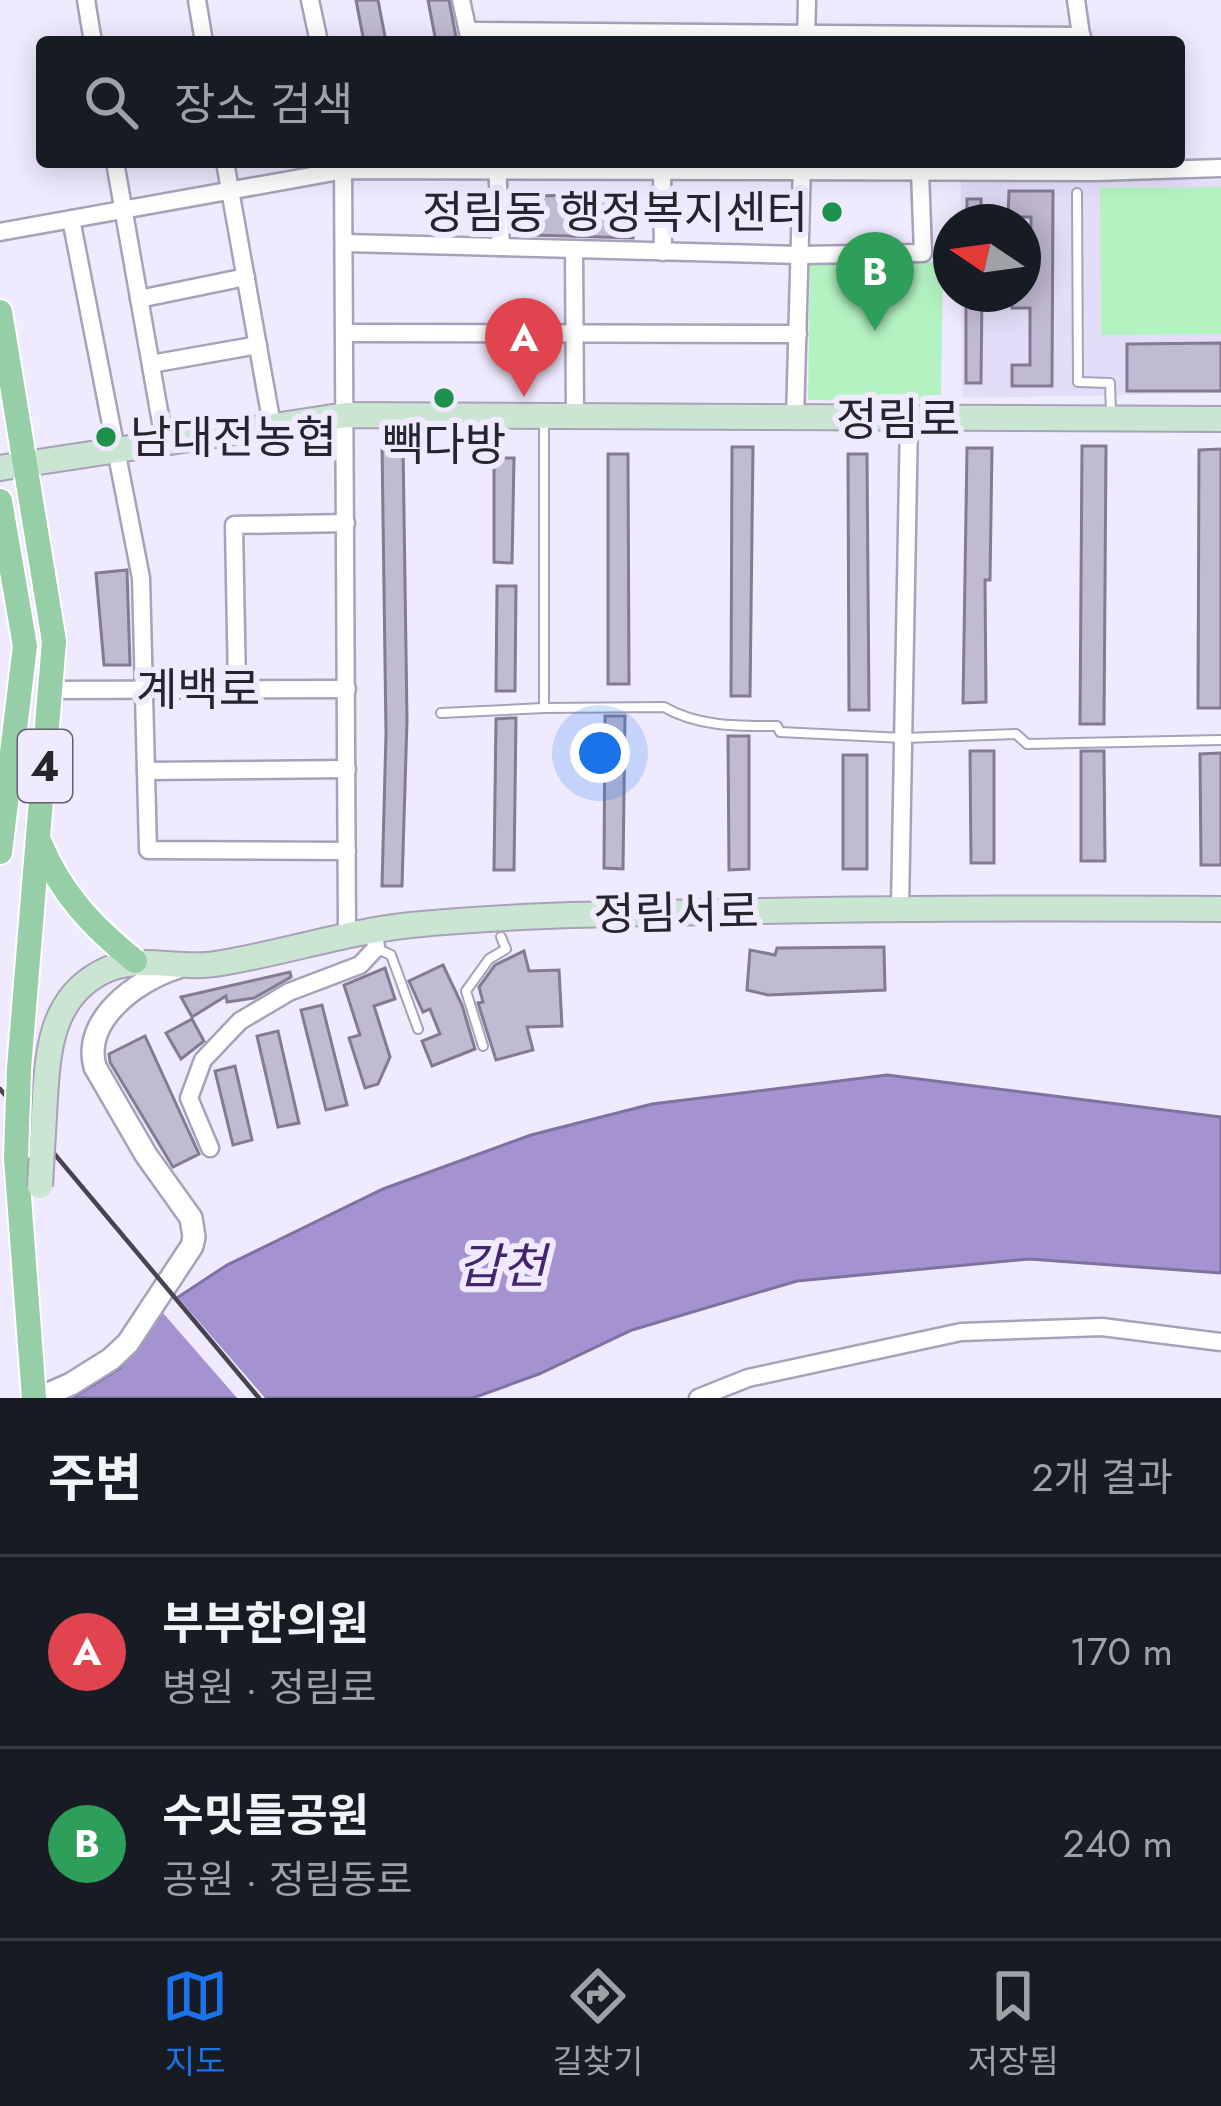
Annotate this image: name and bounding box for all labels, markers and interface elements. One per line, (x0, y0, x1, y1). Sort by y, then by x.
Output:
search box (36, 36, 1185, 168)
icon: search (78, 69, 144, 135)
text: 장소 검색 (174, 72, 353, 137)
place label: 정림동 행정복지센터 (422, 180, 808, 245)
marker: 정림동 행정복지센터 (819, 199, 845, 225)
north arrow (933, 204, 1041, 312)
pin: B (836, 232, 914, 331)
pin: A (485, 298, 563, 397)
marker: 빽다방 (431, 385, 457, 411)
street label: 정림로 (836, 387, 960, 452)
place label: 남대전농협 (130, 405, 337, 470)
place label: 빽다방 (382, 412, 506, 477)
marker: 남대전농협 (93, 424, 119, 450)
street label: 계백로 (136, 657, 260, 722)
your location (570, 723, 630, 783)
road number: 4 (18, 730, 72, 802)
street label: 정림서로 (593, 879, 759, 947)
water label: 갑천 (458, 1232, 551, 1301)
text: 주변 (48, 1441, 142, 1515)
text: 2개 결과 (1031, 1449, 1173, 1506)
text: 부부한의원 (162, 1591, 369, 1656)
text: A (73, 1623, 101, 1680)
text: 170 m (1069, 1623, 1173, 1680)
text: 병원 · 정림로 (162, 1659, 377, 1716)
text: 수밋들공원 (162, 1783, 369, 1848)
text: B (74, 1815, 100, 1872)
text: 240 m (1063, 1815, 1173, 1872)
text: 공원 · 정림동로 (162, 1851, 412, 1908)
tab: 지도 (162, 1963, 228, 2085)
tab: 길찾기 (552, 1963, 643, 2085)
tab: 저장됨 (968, 1963, 1059, 2085)

